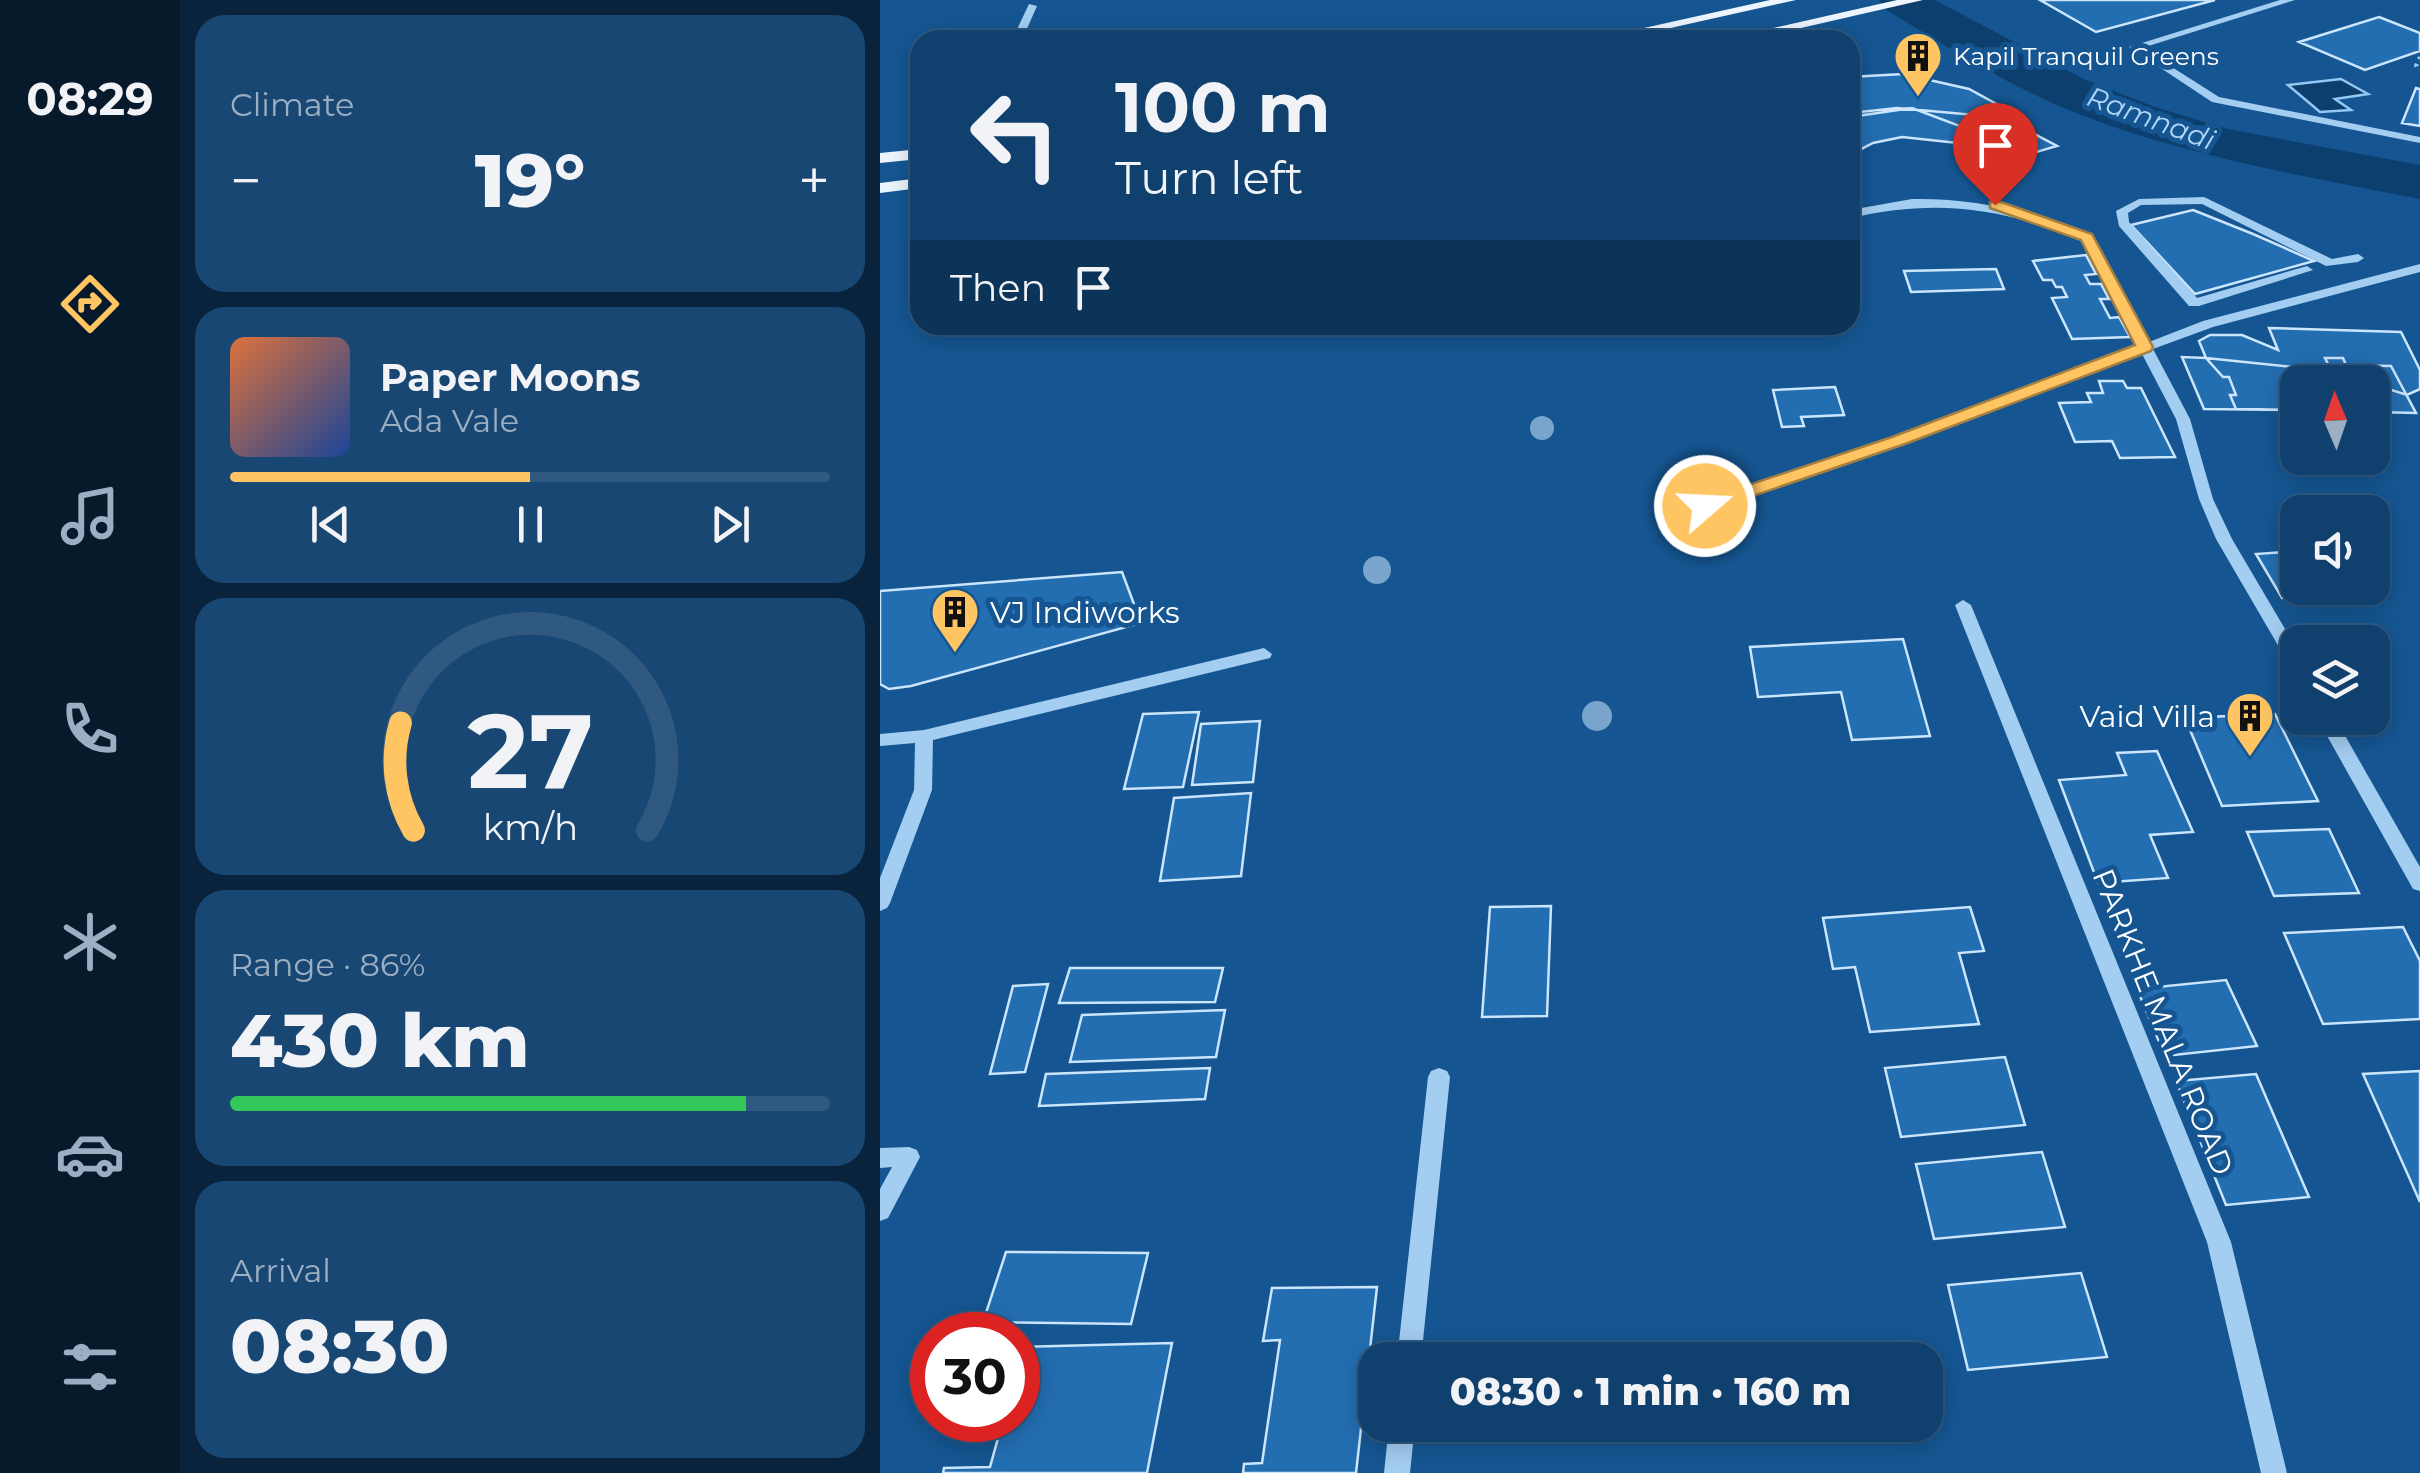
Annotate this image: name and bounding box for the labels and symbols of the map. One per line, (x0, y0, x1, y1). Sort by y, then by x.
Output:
building icon: Kapil Tranquil Greens (1892, 30, 1944, 98)
place label: Kapil Tranquil Greens (1953, 41, 2219, 71)
water label: Ramnadi (2083, 79, 2220, 157)
pin (1953, 103, 2038, 206)
north arrow (2280, 365, 2390, 475)
position arrow (1653, 454, 1757, 558)
building icon: VJ Indiworks (929, 586, 981, 654)
place label: VJ Indiworks (990, 594, 1180, 631)
building icon: Vaid Villa (2224, 690, 2276, 758)
place label: Vaid Villa (2079, 698, 2215, 735)
street label: PARKHE MALA ROAD (2085, 863, 2241, 1181)
speed limit sign: 30 (910, 1312, 1040, 1442)

